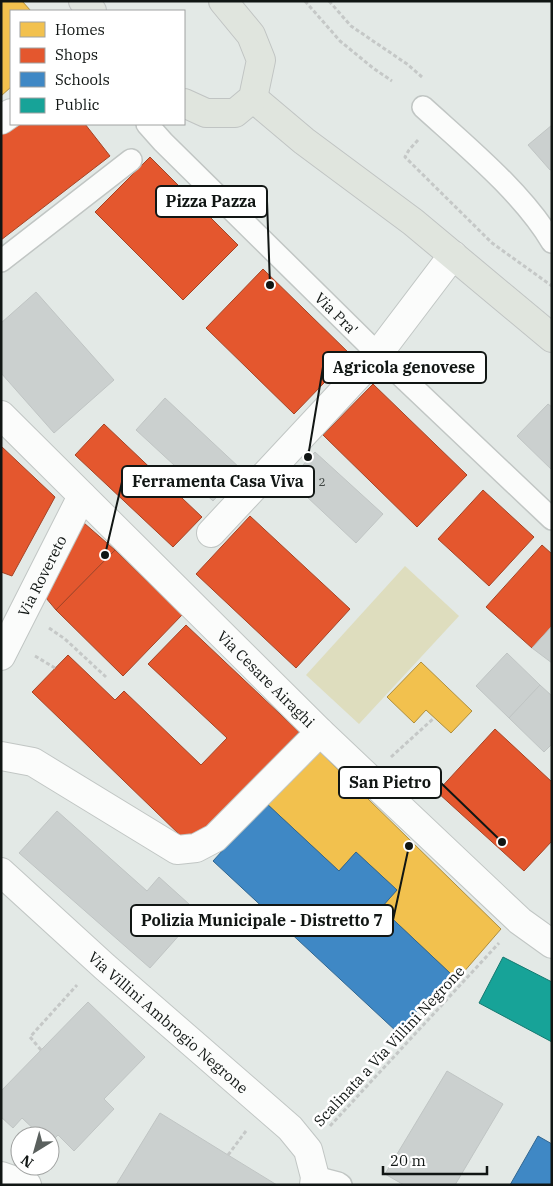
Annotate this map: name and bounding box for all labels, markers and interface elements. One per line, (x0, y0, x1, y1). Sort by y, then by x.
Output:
legend (10, 10, 185, 125)
text: Homes (55, 20, 105, 39)
text: Shops (55, 45, 98, 64)
text: Schools (55, 70, 110, 89)
text: Public (55, 95, 100, 114)
callout: Pizza Pazza (156, 186, 267, 217)
text: Pizza Pazza (166, 191, 256, 211)
street label: Via Pra' (311, 288, 362, 339)
callout: Agricola genovese (323, 352, 486, 383)
text: Agricola genovese (333, 357, 475, 377)
callout: Ferramenta Casa Viva (122, 466, 314, 497)
text: Ferramenta Casa Viva (132, 471, 304, 491)
house number: 2 (318, 474, 326, 489)
street label: Via Rovereto (13, 532, 70, 620)
street label: Via Cesare Airaghi (214, 626, 319, 731)
callout: San Pietro (339, 767, 441, 798)
text: San Pietro (349, 772, 431, 792)
callout: Polizia Municipale - Distretto 7 (131, 905, 393, 936)
text: Polizia Municipale - Distretto 7 (141, 910, 383, 930)
street label: Via Villini Ambrogio Negrone (85, 947, 252, 1097)
street label: Scalinata a Via Villini Negrone (310, 962, 468, 1130)
north arrow (10, 1126, 60, 1176)
scale bar (383, 1144, 487, 1176)
text: N (17, 1151, 37, 1172)
text: 20 m (390, 1151, 426, 1170)

